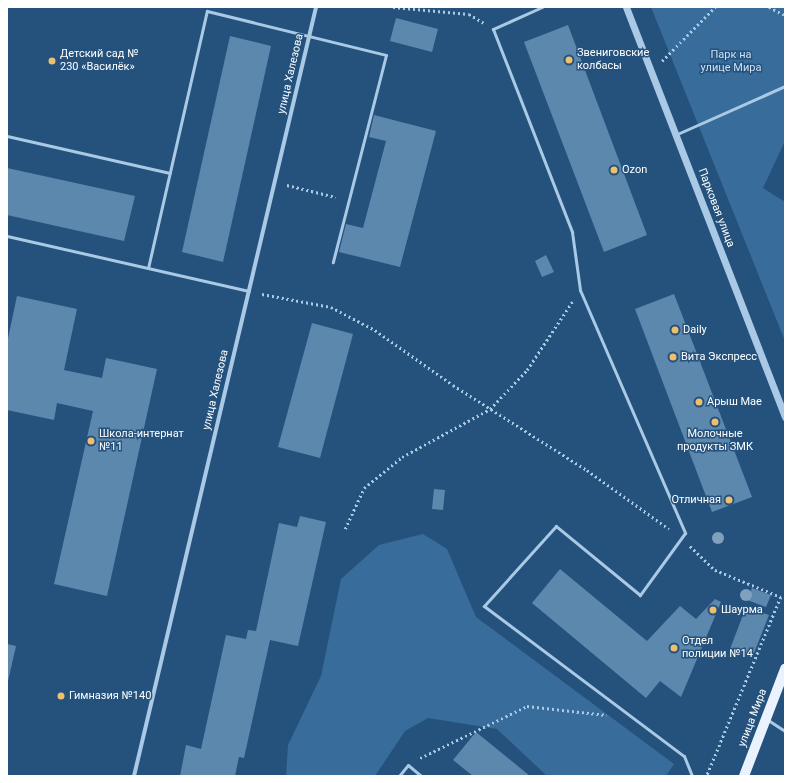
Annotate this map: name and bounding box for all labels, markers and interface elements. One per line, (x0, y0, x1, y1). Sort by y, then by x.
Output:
street label: улица Халезова (275, 33, 307, 115)
place label: Звениговские колбасы (577, 47, 649, 73)
place label: Детский сад № 230 «Василёк» (60, 48, 138, 74)
park label: Парк на улице Мира (701, 49, 761, 75)
marker: Звениговские колбасы (564, 55, 574, 65)
marker: Детский сад № 230 «Василёк» (47, 56, 57, 66)
place label: Ozon (622, 163, 647, 177)
marker: Ozon (609, 165, 619, 175)
street label: Парковая улица (695, 167, 737, 249)
place label: Daily (683, 323, 707, 337)
marker: Daily (670, 325, 680, 335)
street label: улица Халезова (200, 349, 232, 431)
place label: Вита Экспресс (681, 350, 757, 364)
marker: Вита Экспресс (668, 352, 678, 362)
place label: Арыш Мае (707, 395, 762, 409)
marker: Арыш Мае (694, 397, 704, 407)
marker: Молочные продукты ЗМК (710, 417, 720, 427)
place label: Школа-интернат №11 (99, 428, 184, 454)
place label: Молочные продукты ЗМК (677, 428, 753, 454)
marker: Школа-интернат №11 (86, 436, 96, 446)
place label: Отличная (672, 493, 721, 507)
marker: Отличная (724, 495, 734, 505)
place label: Шаурма (721, 603, 763, 617)
marker: Шаурма (708, 605, 718, 615)
place label: Отдел полиции №14 (682, 635, 753, 661)
marker: Отдел полиции №14 (669, 643, 679, 653)
street label: улица Мира (736, 687, 770, 749)
place label: Гимназия №140 (69, 689, 151, 703)
marker: Гимназия №140 (56, 691, 66, 701)

